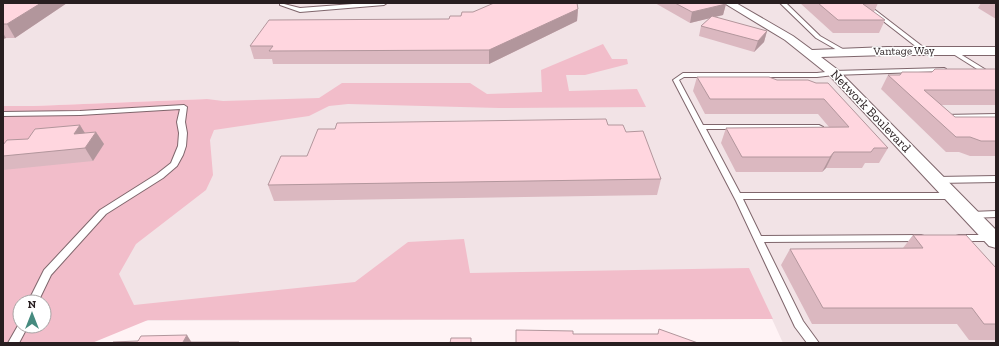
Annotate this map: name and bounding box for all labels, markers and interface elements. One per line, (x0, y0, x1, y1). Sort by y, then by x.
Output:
street label: Vantage Way (872, 44, 935, 58)
street label: Network Boulevard (828, 67, 914, 155)
north arrow (12, 294, 52, 334)
text: N (28, 298, 37, 311)

